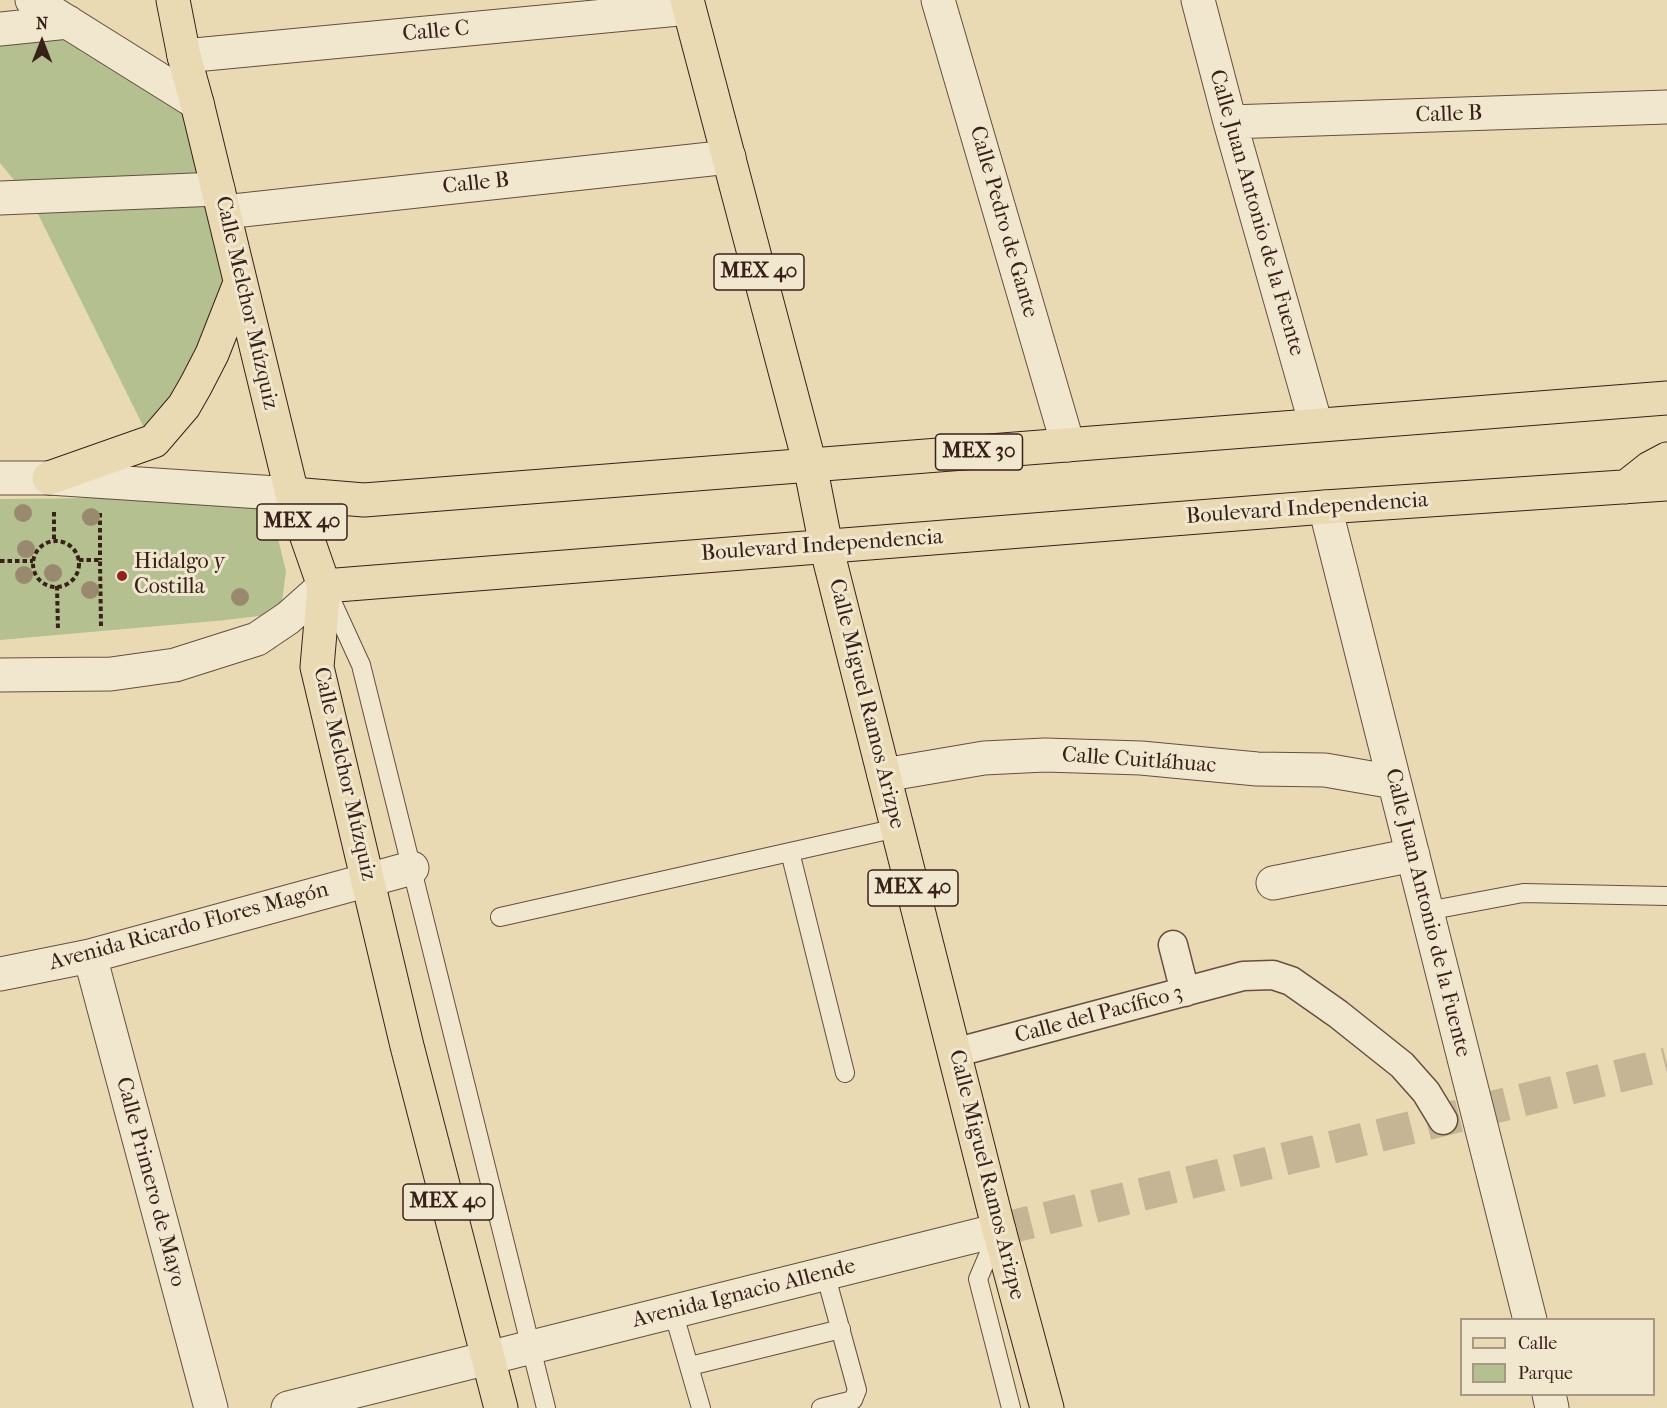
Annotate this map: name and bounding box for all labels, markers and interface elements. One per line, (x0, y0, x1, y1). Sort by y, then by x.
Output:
north arrow (12, 12, 72, 72)
text: N (36, 14, 48, 33)
street label: Calle C (401, 16, 471, 48)
street label: Calle Juan Antonio de la Fuente (1202, 67, 1310, 359)
street label: Calle B (1415, 101, 1483, 129)
street label: Calle Pedro de Gante (963, 123, 1043, 321)
street label: Calle B (441, 167, 511, 201)
street label: Calle Melchor Múzquiz (209, 194, 283, 412)
road number: MEX 40 (714, 254, 804, 290)
road number: MEX 30 (936, 434, 1022, 470)
street label: Boulevard Independencia (1185, 487, 1429, 531)
road number: MEX 40 (257, 504, 347, 540)
street label: Boulevard Independencia (700, 524, 944, 568)
place label: Hidalgo y Costilla (134, 550, 225, 602)
marker: Hidalgo y Costilla (115, 569, 129, 583)
street label: Calle Miguel Ramos Arizpe (822, 576, 910, 832)
street label: Calle Melchor Múzquiz (307, 665, 381, 883)
street label: Calle Cuitláhuac (1061, 742, 1217, 780)
street label: Calle Juan Antonio de la Fuente (1378, 766, 1476, 1060)
road number: MEX 40 (868, 870, 958, 906)
street label: Avenida Ricardo Flores Magón (47, 877, 331, 977)
street label: Calle del Pacífico 3 (1012, 980, 1186, 1050)
street label: Calle Miguel Ramos Arizpe (942, 1047, 1030, 1303)
street label: Calle Primero de Mayo (109, 1074, 191, 1290)
road number: MEX 40 (403, 1184, 493, 1220)
street label: Avenida Ignacio Allende (630, 1253, 858, 1335)
legend (1460, 1318, 1655, 1396)
text: Calle (1518, 1333, 1557, 1354)
text: Parque (1518, 1363, 1573, 1384)

